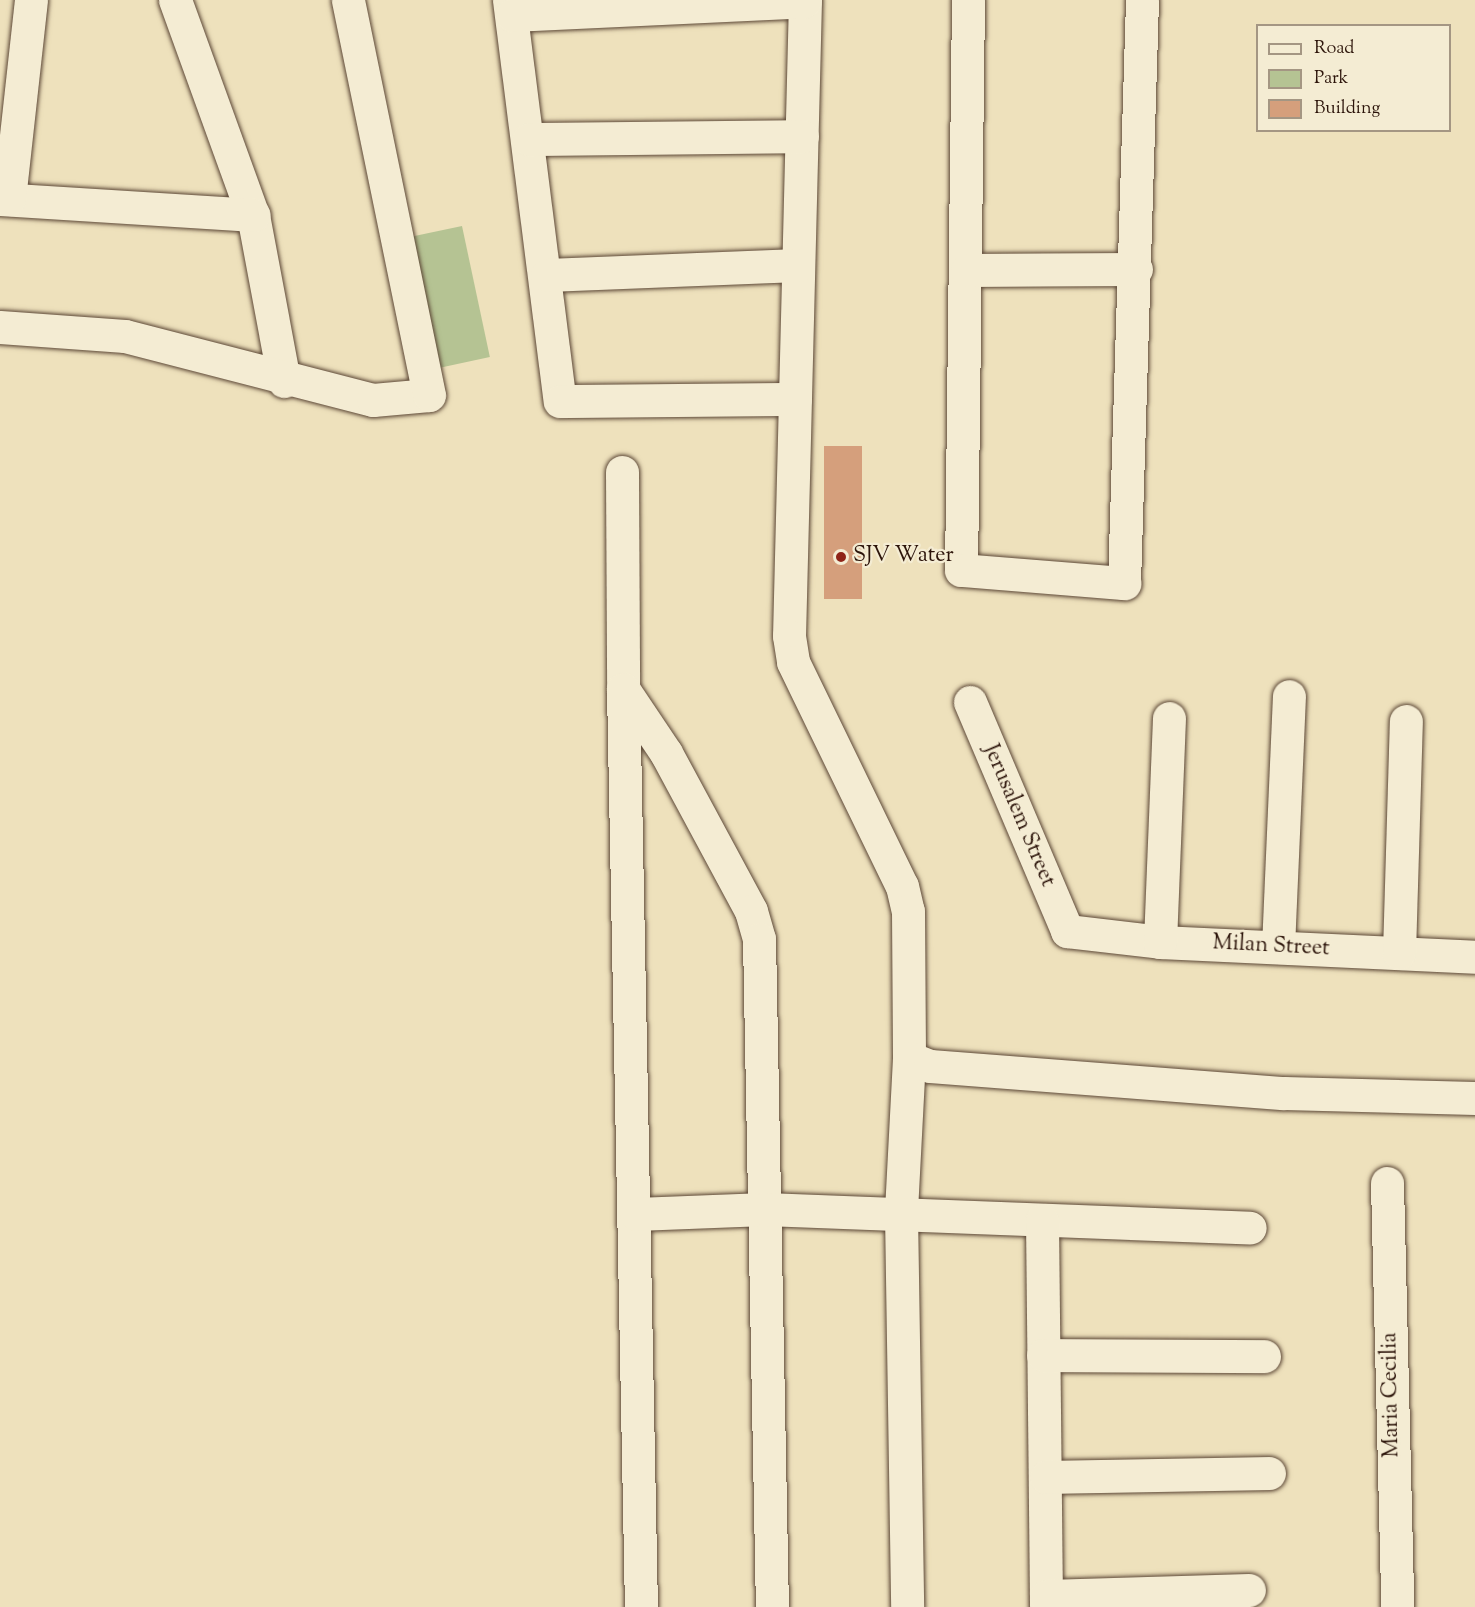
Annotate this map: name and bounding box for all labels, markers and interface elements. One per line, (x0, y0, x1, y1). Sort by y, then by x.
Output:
legend (1256, 24, 1451, 132)
text: Road (1314, 36, 1354, 62)
text: Park (1314, 66, 1348, 92)
text: Building (1314, 96, 1380, 122)
place label: SJV Water (853, 544, 954, 570)
marker: SJV Water (834, 550, 848, 564)
street label: Jerusalem Street (976, 741, 1060, 891)
street label: Milan Street (1212, 931, 1330, 963)
street label: Maria Cecilia (1378, 1332, 1406, 1458)

